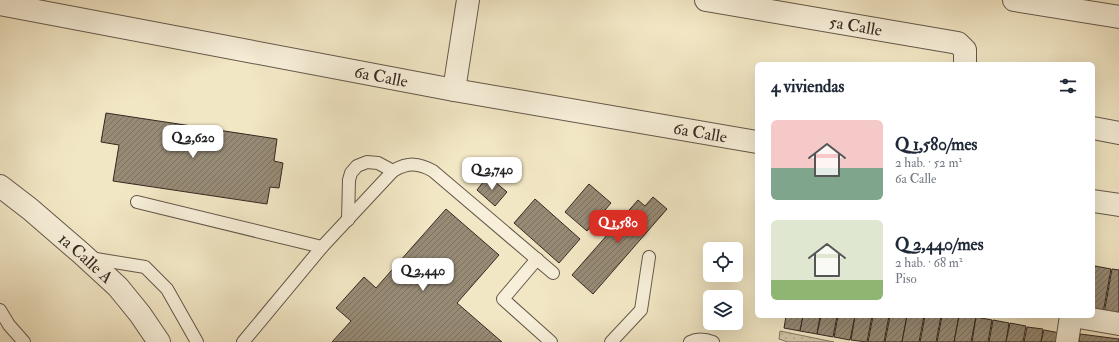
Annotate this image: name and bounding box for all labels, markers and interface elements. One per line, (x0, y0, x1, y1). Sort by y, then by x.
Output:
street label: 5a Calle (828, 11, 884, 41)
street label: 6a Calle (352, 61, 410, 92)
icon: filters (1057, 75, 1079, 97)
text: 4 viviendas (771, 76, 844, 97)
street label: 6a Calle (672, 118, 729, 148)
pin: Q 2,620 (156, 125, 230, 159)
text: Q 2,620 (171, 130, 215, 146)
text: Q 1,580/mes (895, 134, 977, 155)
icon: home (803, 136, 851, 184)
text: 2 hab. · 52 m² (895, 155, 962, 171)
pin: Q 2,740 (455, 157, 529, 191)
text: Q 2,740 (471, 162, 513, 178)
text: 6a Calle (895, 171, 937, 187)
pin: Q 1,580 (581, 210, 655, 244)
text: Q 1,580 (598, 215, 638, 231)
street label: 1a Calle A (54, 228, 117, 288)
text: Q 2,440/mes (895, 234, 983, 255)
icon: home (803, 236, 851, 284)
map controls (703, 242, 743, 330)
button: locate (703, 242, 743, 282)
text: 2 hab. · 68 m² (895, 255, 963, 271)
pin: Q 2,440 (386, 258, 460, 292)
text: Q 2,440 (401, 263, 445, 279)
text: Piso (895, 271, 917, 287)
button: layers (703, 290, 743, 330)

